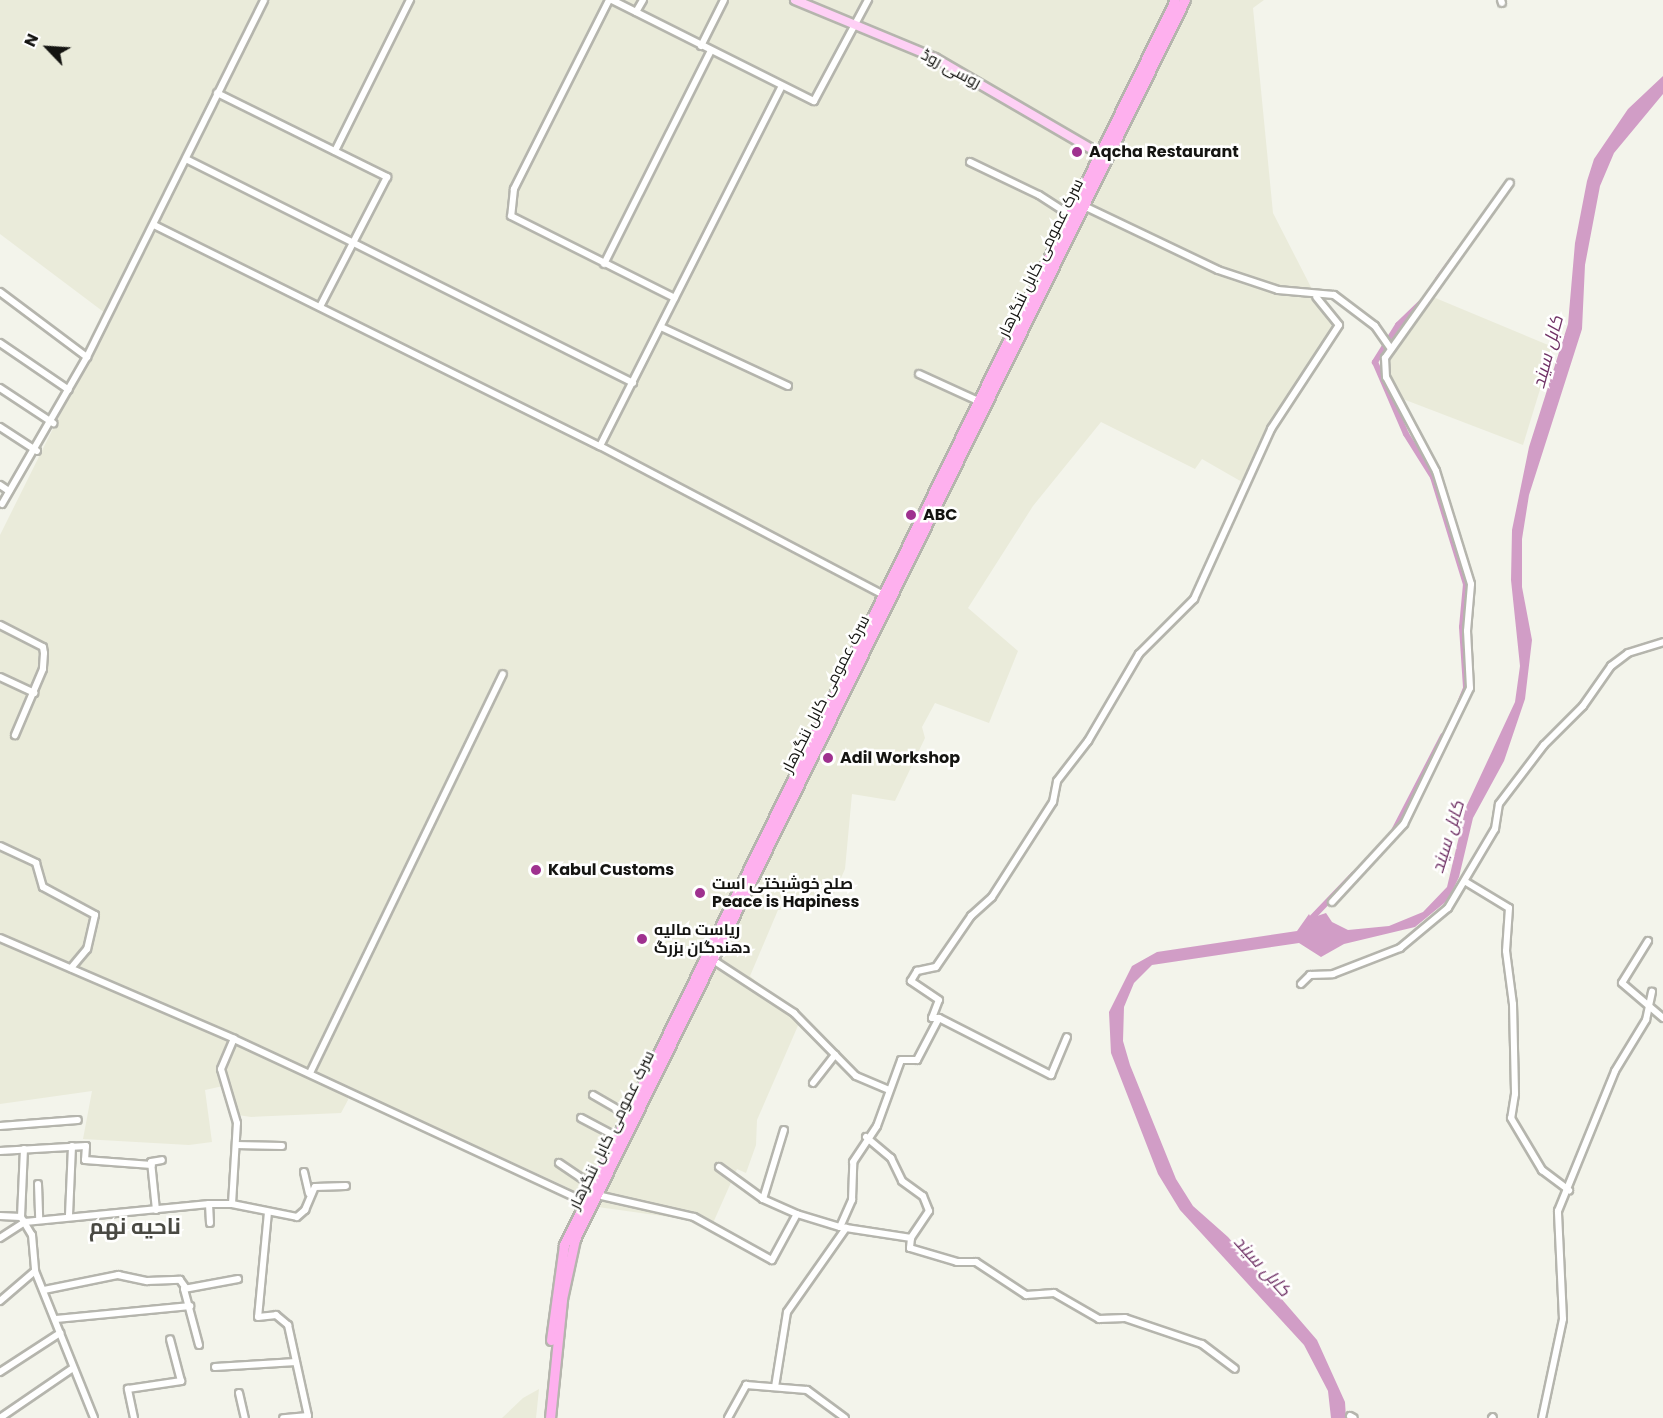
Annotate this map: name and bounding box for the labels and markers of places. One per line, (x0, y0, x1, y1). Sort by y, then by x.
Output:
place label: Aqcha Restaurant (1089, 142, 1239, 162)
marker: Aqcha Restaurant (1070, 145, 1084, 159)
place label: ABC (923, 505, 958, 525)
marker: ABC (904, 508, 918, 522)
place label: Adil Workshop (840, 748, 960, 768)
marker: Adil Workshop (821, 751, 835, 765)
place label: Kabul Customs (548, 860, 674, 880)
marker: Kabul Customs (529, 863, 543, 877)
place label: صلح خوشبختی است Peace is Hapiness (712, 874, 859, 912)
marker: صلح خوشبختی است Peace is Hapiness (693, 886, 707, 900)
place label: ریاست مالیه دهندگان بزرگ (654, 920, 751, 958)
marker: ریاست مالیه دهندگان بزرگ (635, 932, 649, 946)

